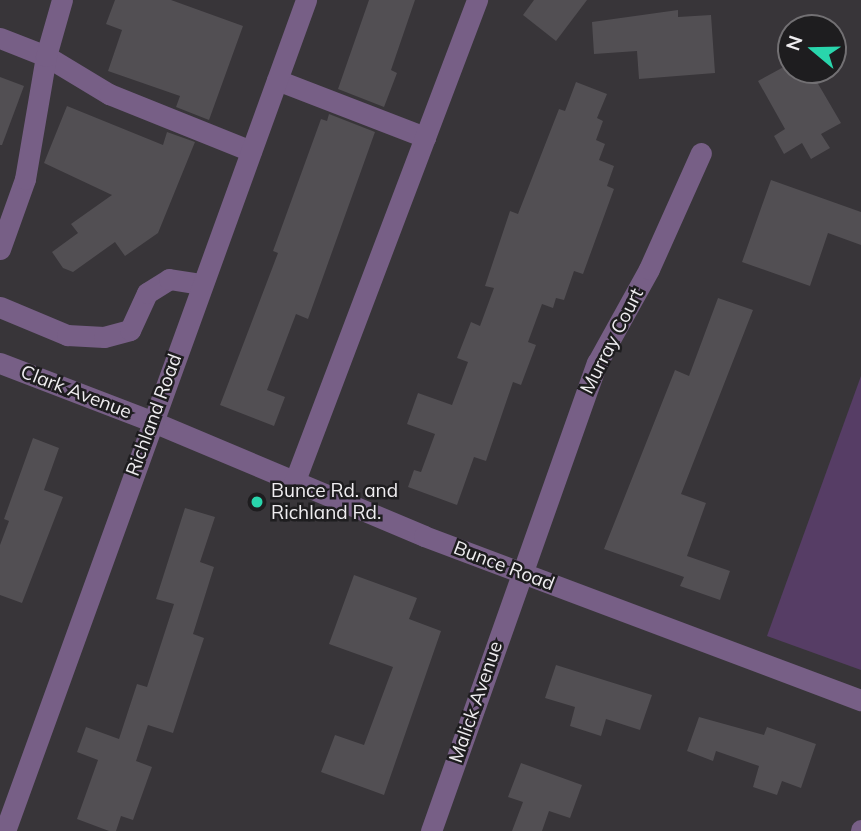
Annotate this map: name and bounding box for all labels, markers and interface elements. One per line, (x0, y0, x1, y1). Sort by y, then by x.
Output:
north arrow (777, 14, 847, 84)
text: N (780, 32, 808, 54)
street label: Murray Court (576, 284, 648, 398)
street label: Richland Road (121, 351, 187, 479)
street label: Clark Avenue (17, 360, 135, 424)
place label: Bunce Rd. and Richland Rd. (271, 480, 398, 524)
marker: Bunce Rd. and Richland Rd. (249, 494, 265, 510)
street label: Bunce Road (450, 536, 558, 596)
street label: Malick Avenue (445, 638, 507, 766)

